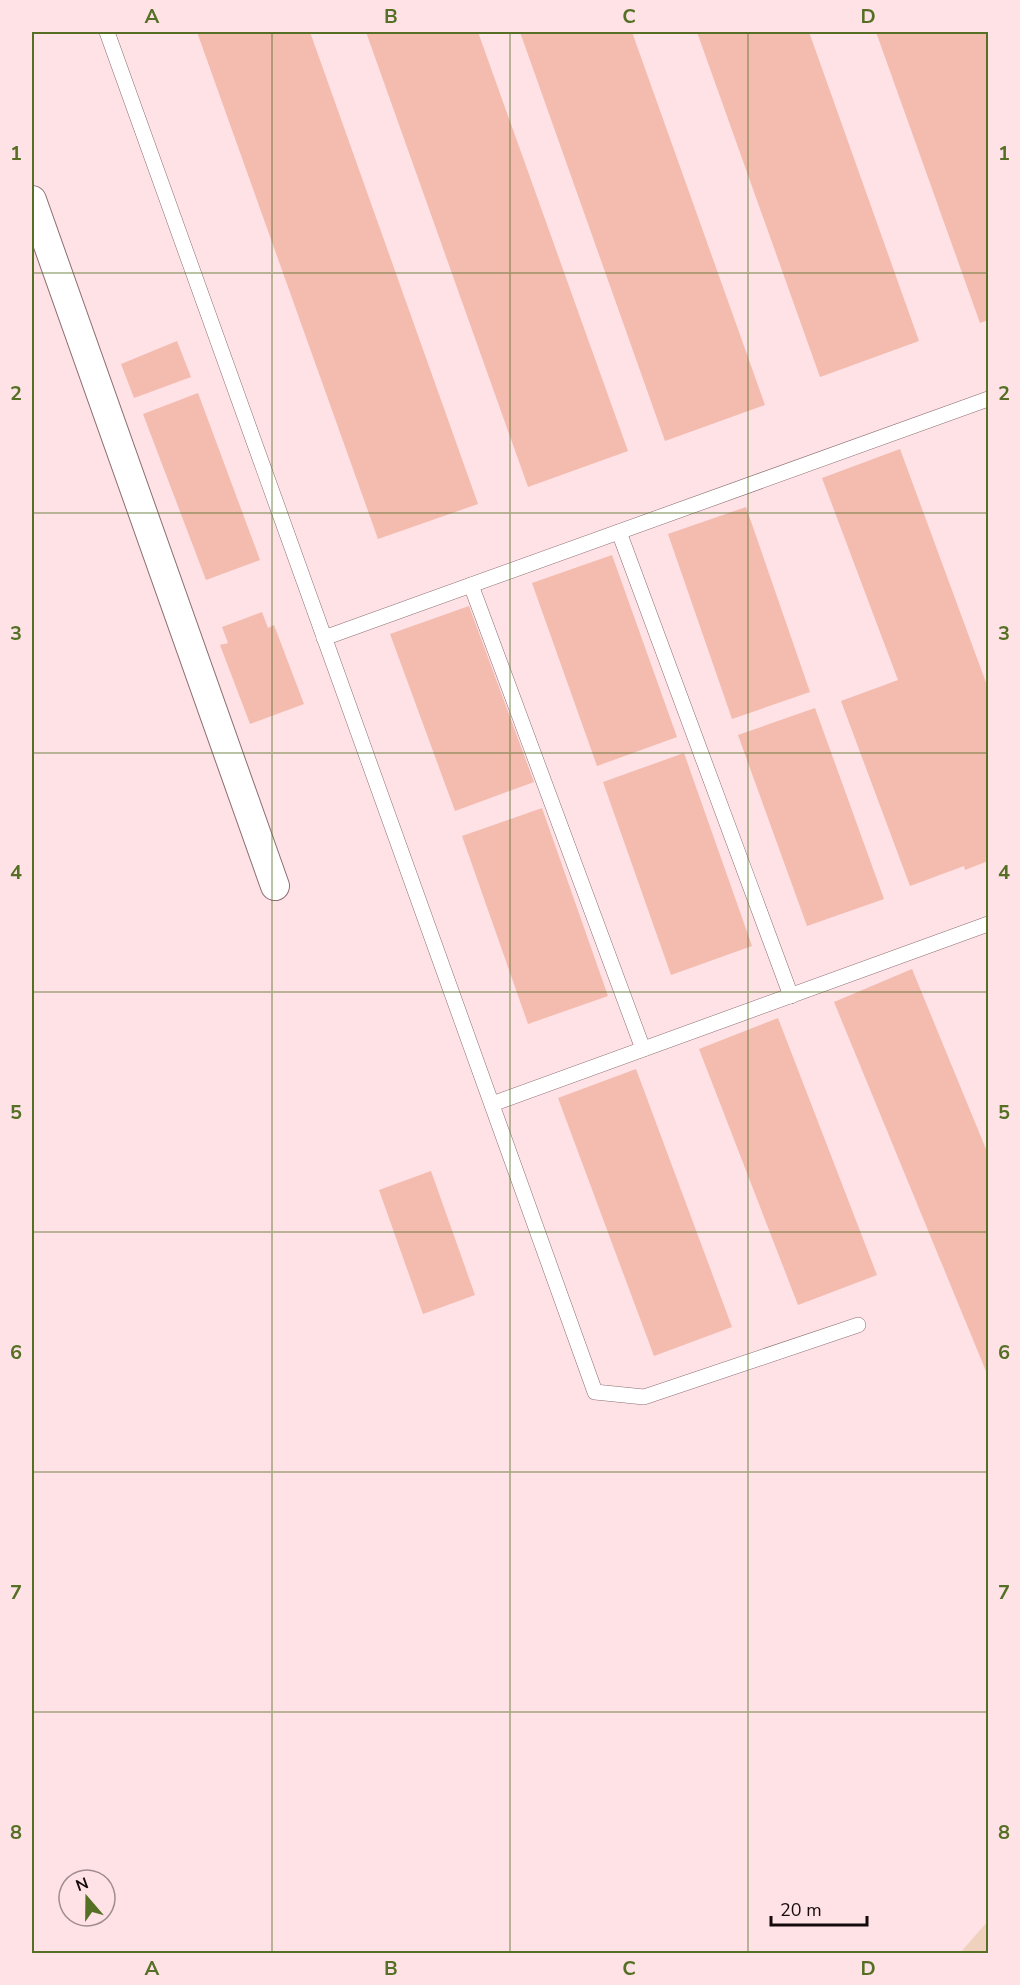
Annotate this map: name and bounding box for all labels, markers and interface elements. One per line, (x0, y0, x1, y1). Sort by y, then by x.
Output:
text: A (145, 3, 160, 30)
text: B (384, 3, 398, 30)
text: C (622, 3, 636, 30)
text: D (860, 3, 876, 30)
text: 1 (10, 140, 22, 167)
text: 1 (998, 140, 1010, 167)
text: 2 (10, 380, 22, 407)
text: 2 (998, 380, 1010, 407)
text: 3 (10, 620, 22, 647)
text: 3 (998, 620, 1010, 647)
text: 4 (10, 859, 22, 886)
text: 4 (998, 859, 1010, 886)
text: 5 (10, 1099, 22, 1126)
text: 5 (998, 1099, 1010, 1126)
text: 6 (10, 1339, 22, 1366)
text: 6 (998, 1339, 1010, 1366)
text: 7 (10, 1579, 22, 1606)
text: 7 (998, 1579, 1010, 1606)
text: 8 (10, 1819, 22, 1846)
text: 8 (998, 1819, 1010, 1846)
north arrow (57, 1868, 117, 1928)
text: N (73, 1872, 92, 1897)
scale bar (771, 1889, 867, 1927)
text: 20 m (780, 1898, 822, 1922)
text: A (145, 1955, 160, 1982)
text: B (384, 1955, 398, 1982)
text: C (622, 1955, 636, 1982)
text: D (860, 1955, 876, 1982)

